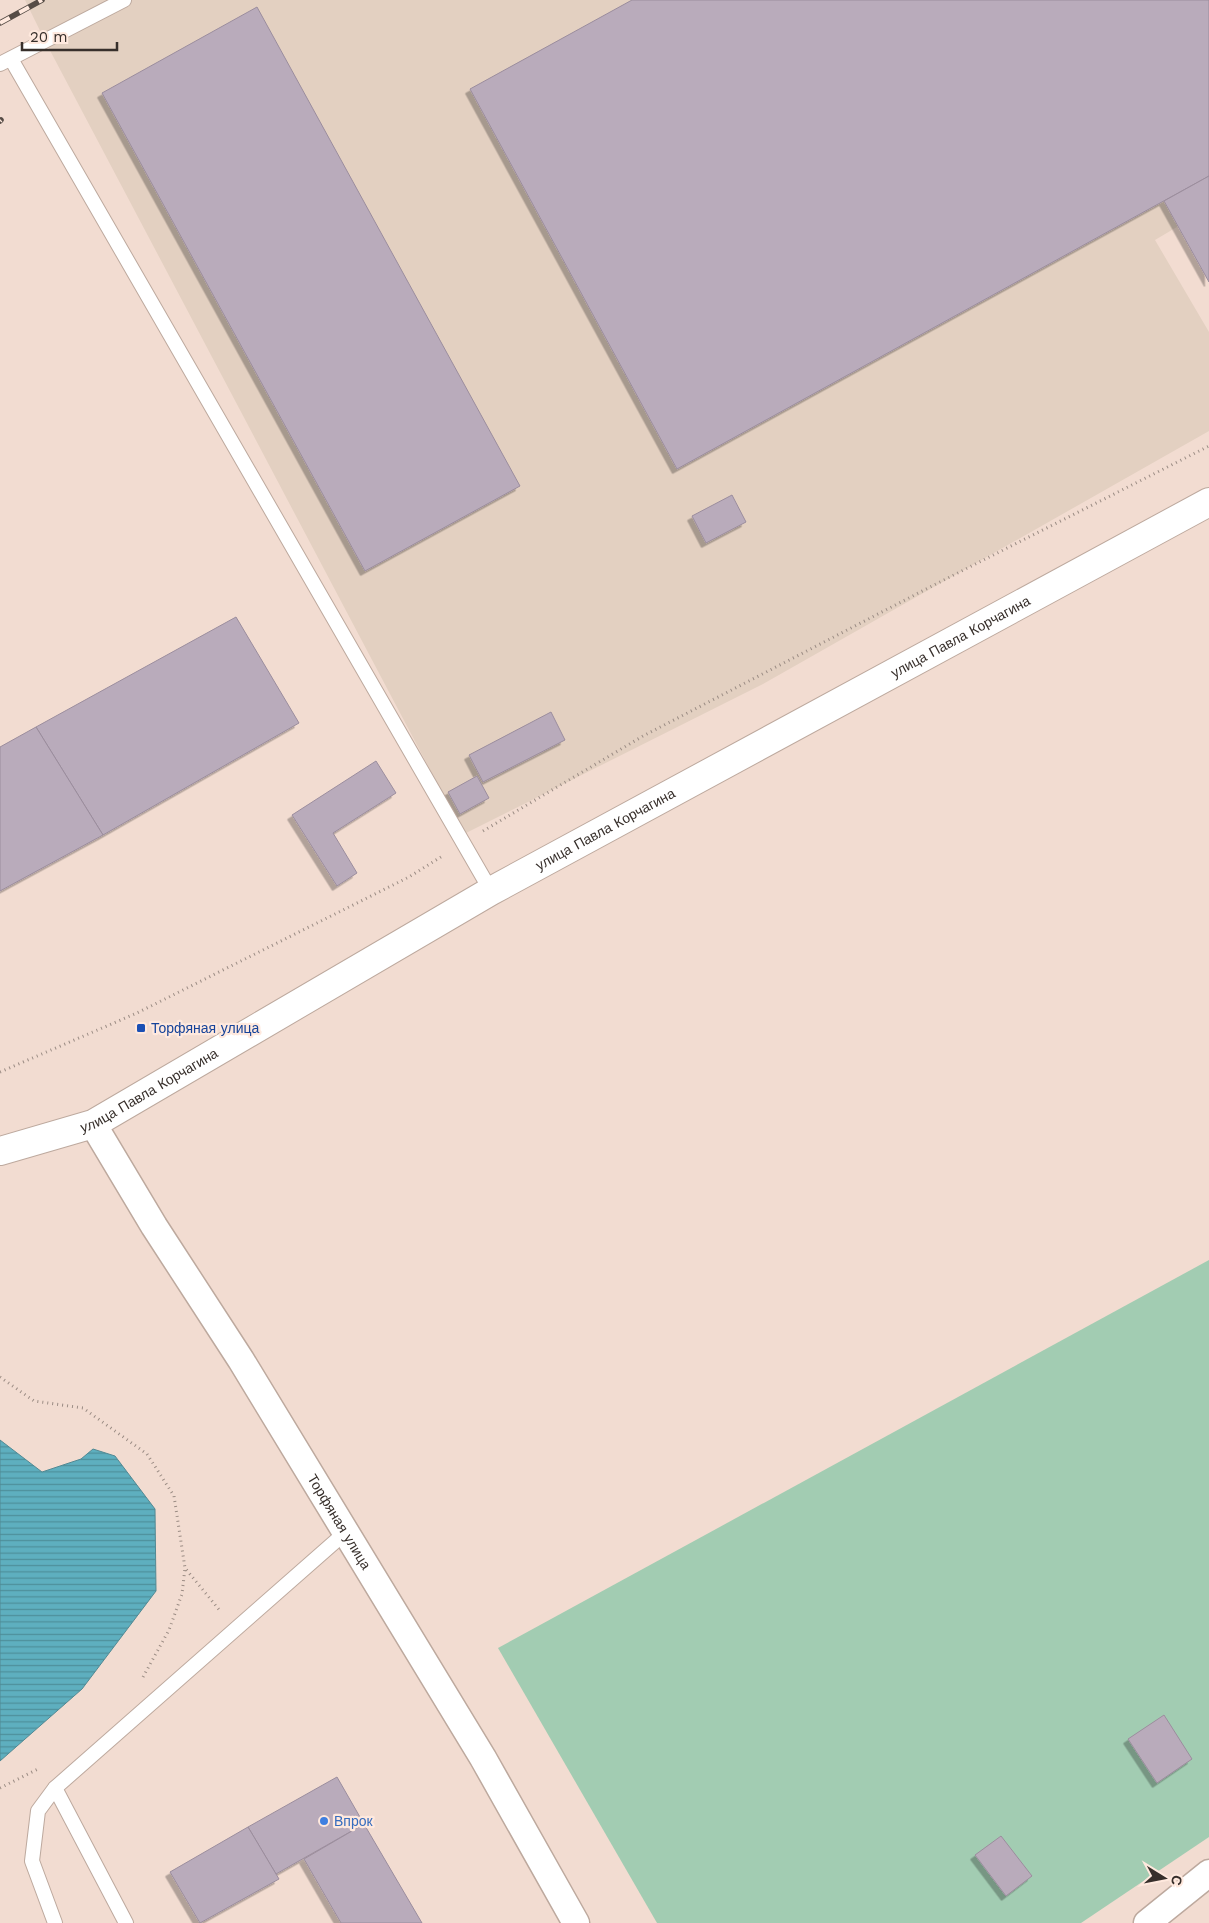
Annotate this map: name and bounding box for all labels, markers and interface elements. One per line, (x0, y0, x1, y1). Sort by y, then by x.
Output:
scale bar (22, 20, 118, 52)
text: 20 m (30, 28, 68, 46)
street label: улица Павла Корчагина (888, 592, 1033, 681)
street label: улица Павла Корчагина (533, 785, 678, 873)
place label: Торфяная улица (151, 1020, 260, 1036)
marker: Торфяная улица (135, 1022, 147, 1034)
street label: улица Павла Корчагина (78, 1045, 221, 1135)
street label: Торфяная улица (304, 1471, 375, 1572)
place label: Впрок (334, 1813, 373, 1829)
marker: Впрок (318, 1815, 330, 1827)
north arrow (1139, 1853, 1189, 1903)
text: С (1168, 1874, 1186, 1887)

